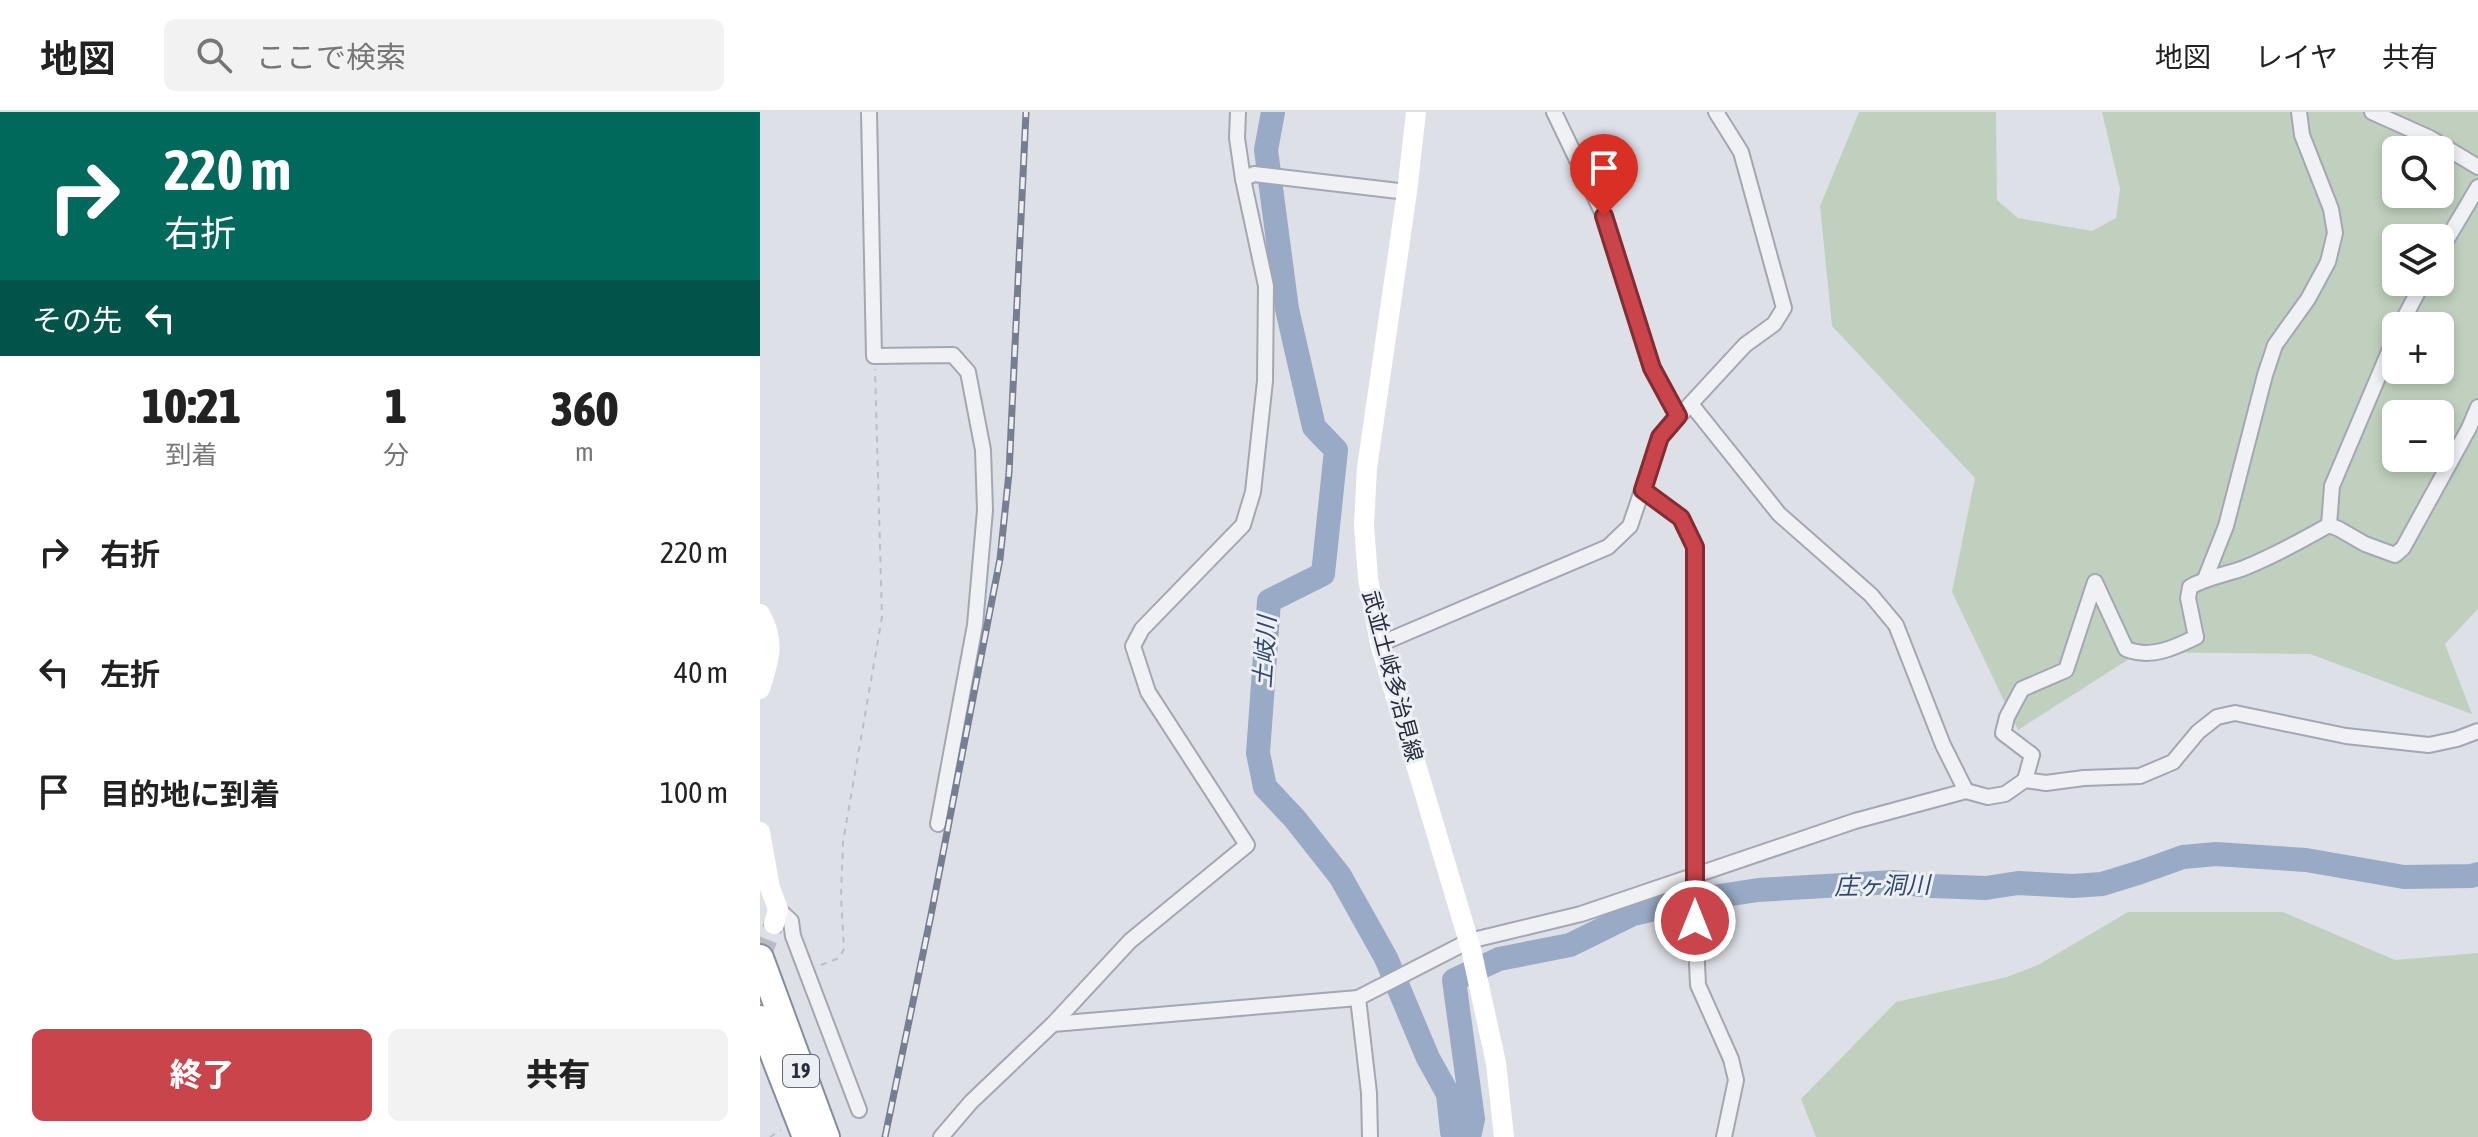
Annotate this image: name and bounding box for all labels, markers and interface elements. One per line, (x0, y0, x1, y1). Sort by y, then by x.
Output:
search box (164, 19, 724, 91)
icon: search (192, 33, 236, 77)
text: 地図 (40, 37, 116, 80)
text: ここで検索 (256, 40, 406, 74)
text: 地図 (2155, 41, 2211, 73)
text: レイヤ (2255, 41, 2338, 73)
text: 共有 (2382, 41, 2438, 73)
pin (1570, 134, 1638, 216)
map controls (2382, 136, 2454, 472)
button: search (2382, 136, 2454, 208)
text: 220 m (164, 138, 291, 202)
icon: right (32, 144, 136, 248)
icon: arrive (1582, 146, 1626, 190)
text: 右折 (164, 212, 236, 254)
button: layers (2382, 224, 2454, 296)
icon: left (138, 296, 182, 340)
text: その先 (32, 303, 122, 337)
button: + (2382, 312, 2454, 384)
text: 10:21 (142, 378, 241, 433)
text: 1 (385, 378, 407, 433)
text: 360 (551, 381, 618, 436)
button: − (2382, 400, 2454, 472)
text: m (575, 437, 594, 467)
text: 到着 (165, 440, 218, 470)
text: 分 (383, 440, 409, 470)
icon: right (32, 530, 76, 574)
text: 220 m (660, 535, 728, 569)
text: 右折 (100, 537, 160, 571)
street label: 武並土岐多治見線 (1358, 588, 1428, 764)
water label: 土岐川 (1249, 612, 1281, 689)
icon: left (32, 650, 76, 694)
text: 40 m (674, 655, 728, 689)
text: 左折 (100, 657, 160, 691)
icon: arrive (32, 770, 76, 814)
text: 100 m (660, 775, 728, 809)
text: 目的地に到着 (100, 777, 280, 811)
water label: 庄ヶ洞川 (1834, 871, 1933, 900)
position arrow (1653, 879, 1737, 963)
button: 終了 (32, 1029, 372, 1121)
button: 共有 (388, 1029, 728, 1121)
road number: 19 (783, 1055, 819, 1087)

